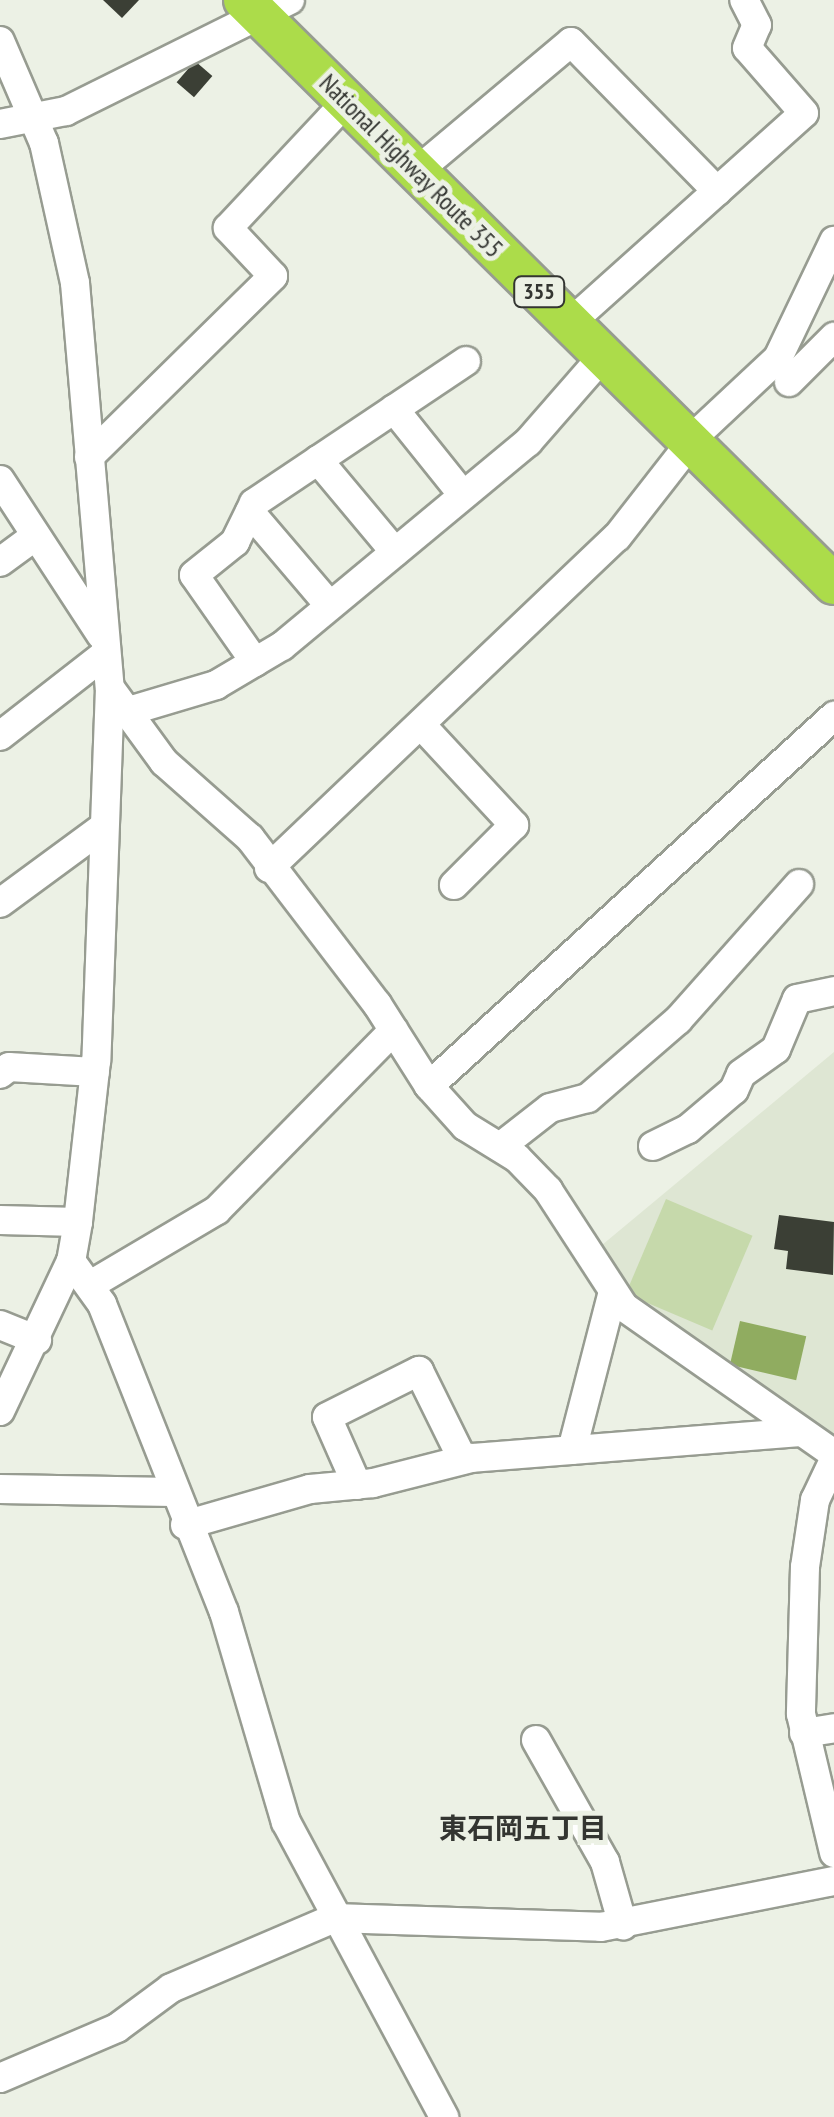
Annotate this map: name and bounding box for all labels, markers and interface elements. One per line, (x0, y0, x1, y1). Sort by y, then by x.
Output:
street label: National Highway Route 355 (313, 68, 509, 264)
road number: 355 (512, 275, 566, 309)
district label: 東石岡五丁目 (439, 1811, 607, 1845)

